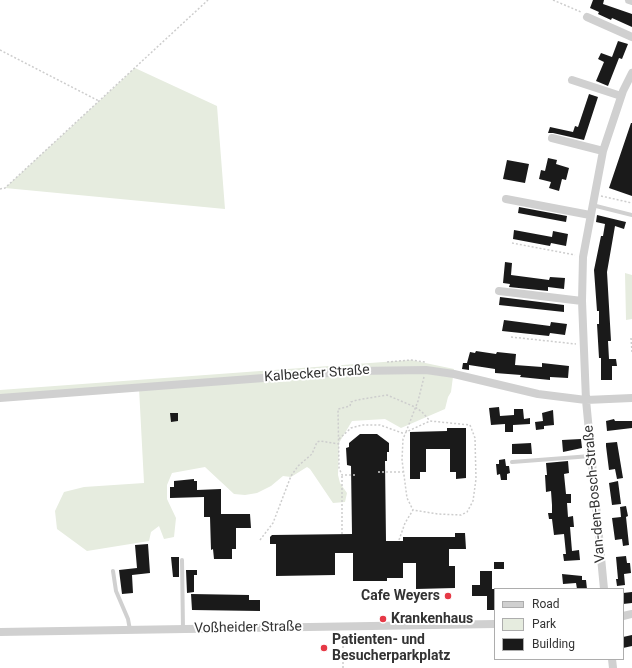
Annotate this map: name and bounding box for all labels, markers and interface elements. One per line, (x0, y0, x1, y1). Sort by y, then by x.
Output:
street label: Kalbecker Straße (264, 362, 370, 386)
street label: Van-den-Bosch-Straße (581, 424, 609, 564)
place label: Cafe Weyers (361, 588, 440, 604)
legend (494, 588, 624, 660)
marker: Cafe Weyers (443, 591, 453, 601)
text: Road (532, 597, 560, 611)
place label: Krankenhaus (391, 611, 473, 627)
marker: Krankenhaus (378, 614, 388, 624)
text: Park (532, 617, 556, 631)
street label: Voßheider Straße (194, 619, 302, 637)
place label: Patienten- und Besucherparkplatz (332, 632, 450, 664)
text: Building (532, 637, 575, 651)
marker: Patienten- und Besucherparkplatz (319, 643, 329, 653)

